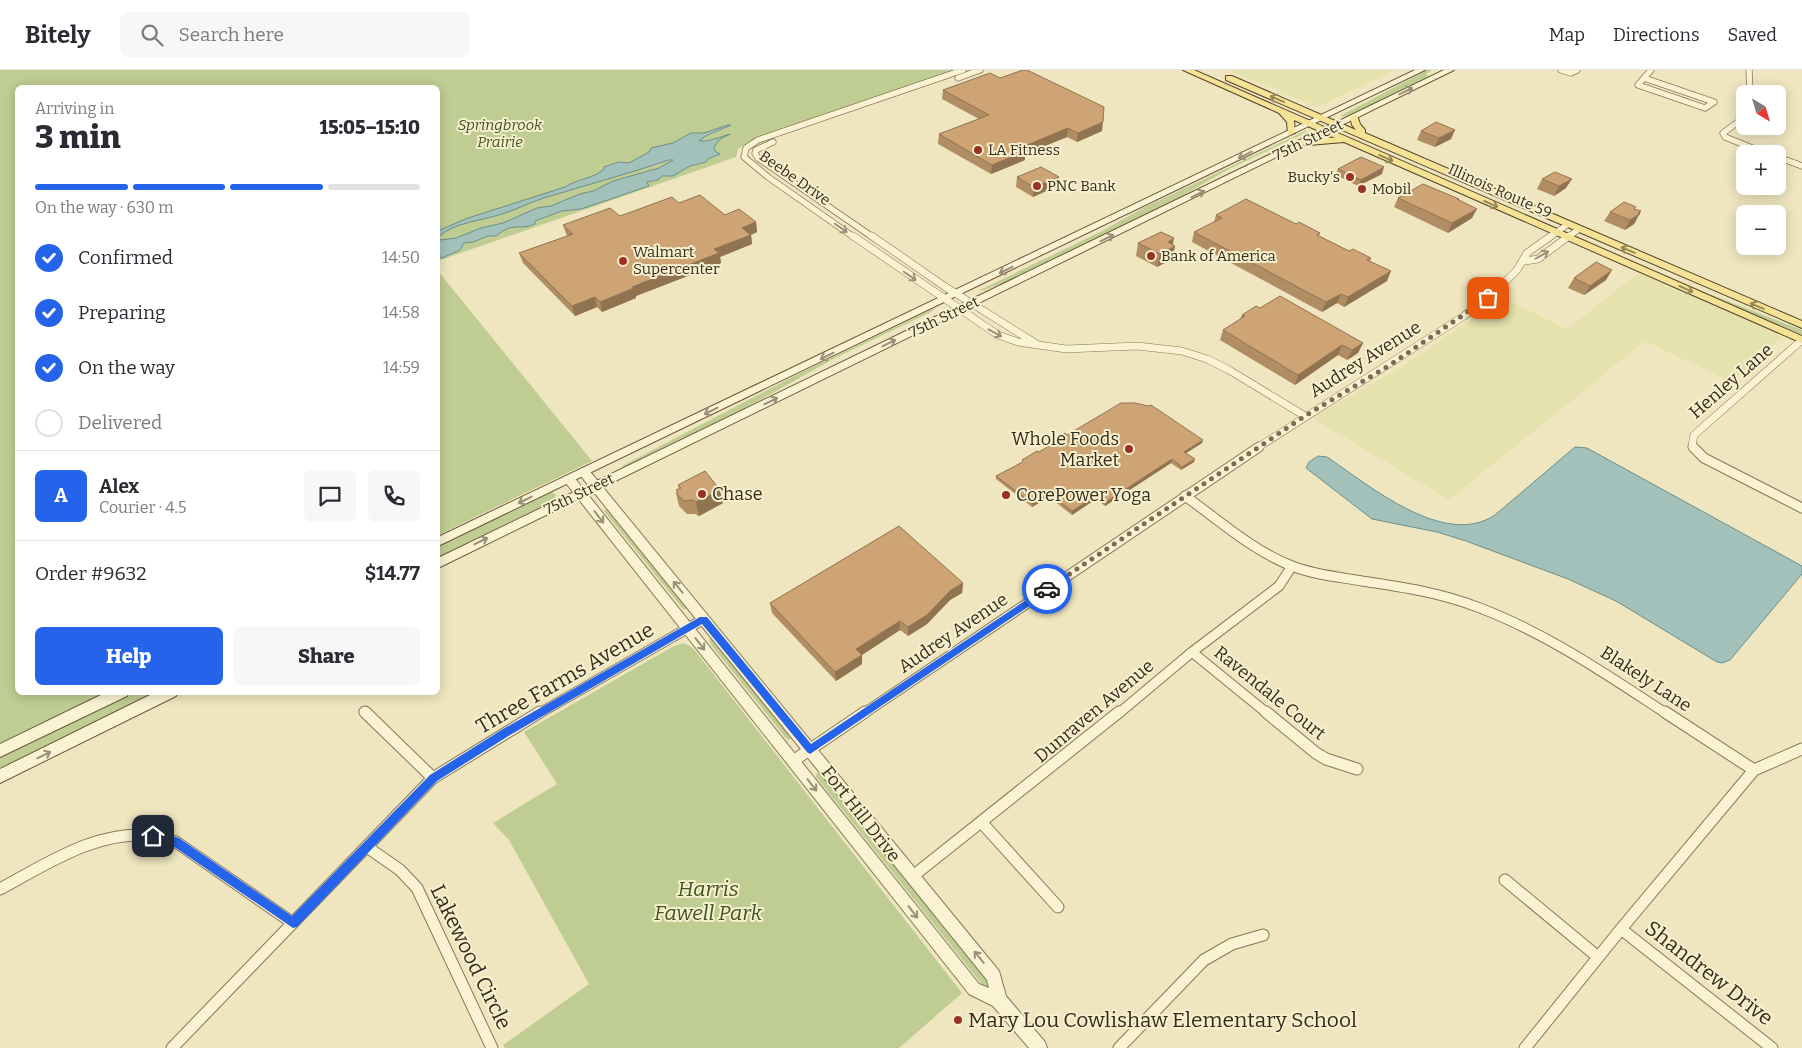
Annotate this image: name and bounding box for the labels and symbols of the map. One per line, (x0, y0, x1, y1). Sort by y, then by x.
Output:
north arrow (1736, 85, 1786, 135)
one-way arrow (1398, 86, 1413, 96)
one-way arrow (1270, 94, 1285, 103)
street label: 75th Street (1270, 115, 1346, 165)
park label: Springbrook Prairie (458, 116, 543, 151)
place label: LA Fitness (988, 141, 1060, 159)
marker: LA Fitness (972, 144, 984, 156)
street label: Beebe Drive (756, 147, 834, 209)
one-way arrow (1238, 151, 1253, 161)
one-way arrow (1378, 153, 1393, 163)
street label: Illinois Route 59 (1445, 160, 1555, 222)
place label: Bucky's (1288, 168, 1340, 186)
marker: Bucky's (1344, 171, 1356, 183)
place label: PNC Bank (1047, 177, 1116, 195)
marker: PNC Bank (1031, 180, 1043, 192)
place label: Mobil (1372, 180, 1411, 198)
marker: Mobil (1356, 183, 1368, 195)
one-way arrow (1190, 188, 1205, 198)
one-way arrow (1483, 199, 1498, 209)
one-way arrow (834, 223, 848, 233)
one-way arrow (1099, 233, 1114, 242)
place label: Walmart Supercenter (633, 243, 720, 278)
one-way arrow (1621, 245, 1636, 255)
place label: Bank of America (1161, 247, 1276, 265)
marker: Bank of America (1145, 250, 1157, 262)
one-way arrow (1535, 250, 1549, 261)
marker: Walmart Supercenter (617, 255, 629, 267)
one-way arrow (999, 265, 1014, 275)
one-way arrow (903, 271, 917, 281)
pin (1467, 277, 1509, 319)
one-way arrow (1678, 284, 1693, 294)
street label: 75th Street (906, 292, 982, 342)
one-way arrow (1750, 300, 1765, 310)
street label: Audrey Avenue (1305, 316, 1425, 402)
one-way arrow (987, 328, 1002, 338)
one-way arrow (881, 338, 896, 348)
street label: Henley Lane (1685, 339, 1777, 423)
one-way arrow (820, 351, 835, 361)
one-way arrow (763, 396, 778, 405)
one-way arrow (704, 407, 719, 416)
place label: Whole Foods Market (1011, 428, 1119, 471)
marker: Whole Foods Market (1123, 443, 1135, 455)
street label: 75th Street (541, 469, 617, 519)
place label: Chase (712, 483, 763, 505)
place label: CorePower Yoga (1016, 484, 1151, 506)
marker: Chase (696, 488, 708, 500)
marker: CorePower Yoga (1000, 489, 1012, 501)
one-way arrow (518, 496, 533, 505)
one-way arrow (594, 510, 605, 523)
one-way arrow (473, 536, 488, 546)
courier (1022, 564, 1072, 614)
one-way arrow (672, 581, 683, 594)
street label: Audrey Avenue (894, 588, 1012, 678)
street label: Three Farms Avenue (472, 617, 658, 739)
one-way arrow (695, 637, 706, 650)
street label: Ravendale Court (1210, 641, 1331, 745)
street label: Blakely Lane (1596, 641, 1696, 717)
street label: Dunraven Avenue (1030, 655, 1158, 767)
one-way arrow (36, 750, 51, 759)
street label: Fort Hill Drive (817, 762, 905, 866)
one-way arrow (807, 778, 818, 791)
pin (132, 815, 174, 857)
park label: Harris Fawell Park (654, 876, 763, 926)
street label: Lakewood Circle (425, 880, 517, 1034)
one-way arrow (908, 906, 919, 919)
street label: Shandrew Drive (1640, 915, 1778, 1031)
one-way arrow (973, 951, 985, 964)
place label: Mary Lou Cowlishaw Elementary School (968, 1007, 1357, 1033)
marker: Mary Lou Cowlishaw Elementary School (952, 1014, 964, 1026)

